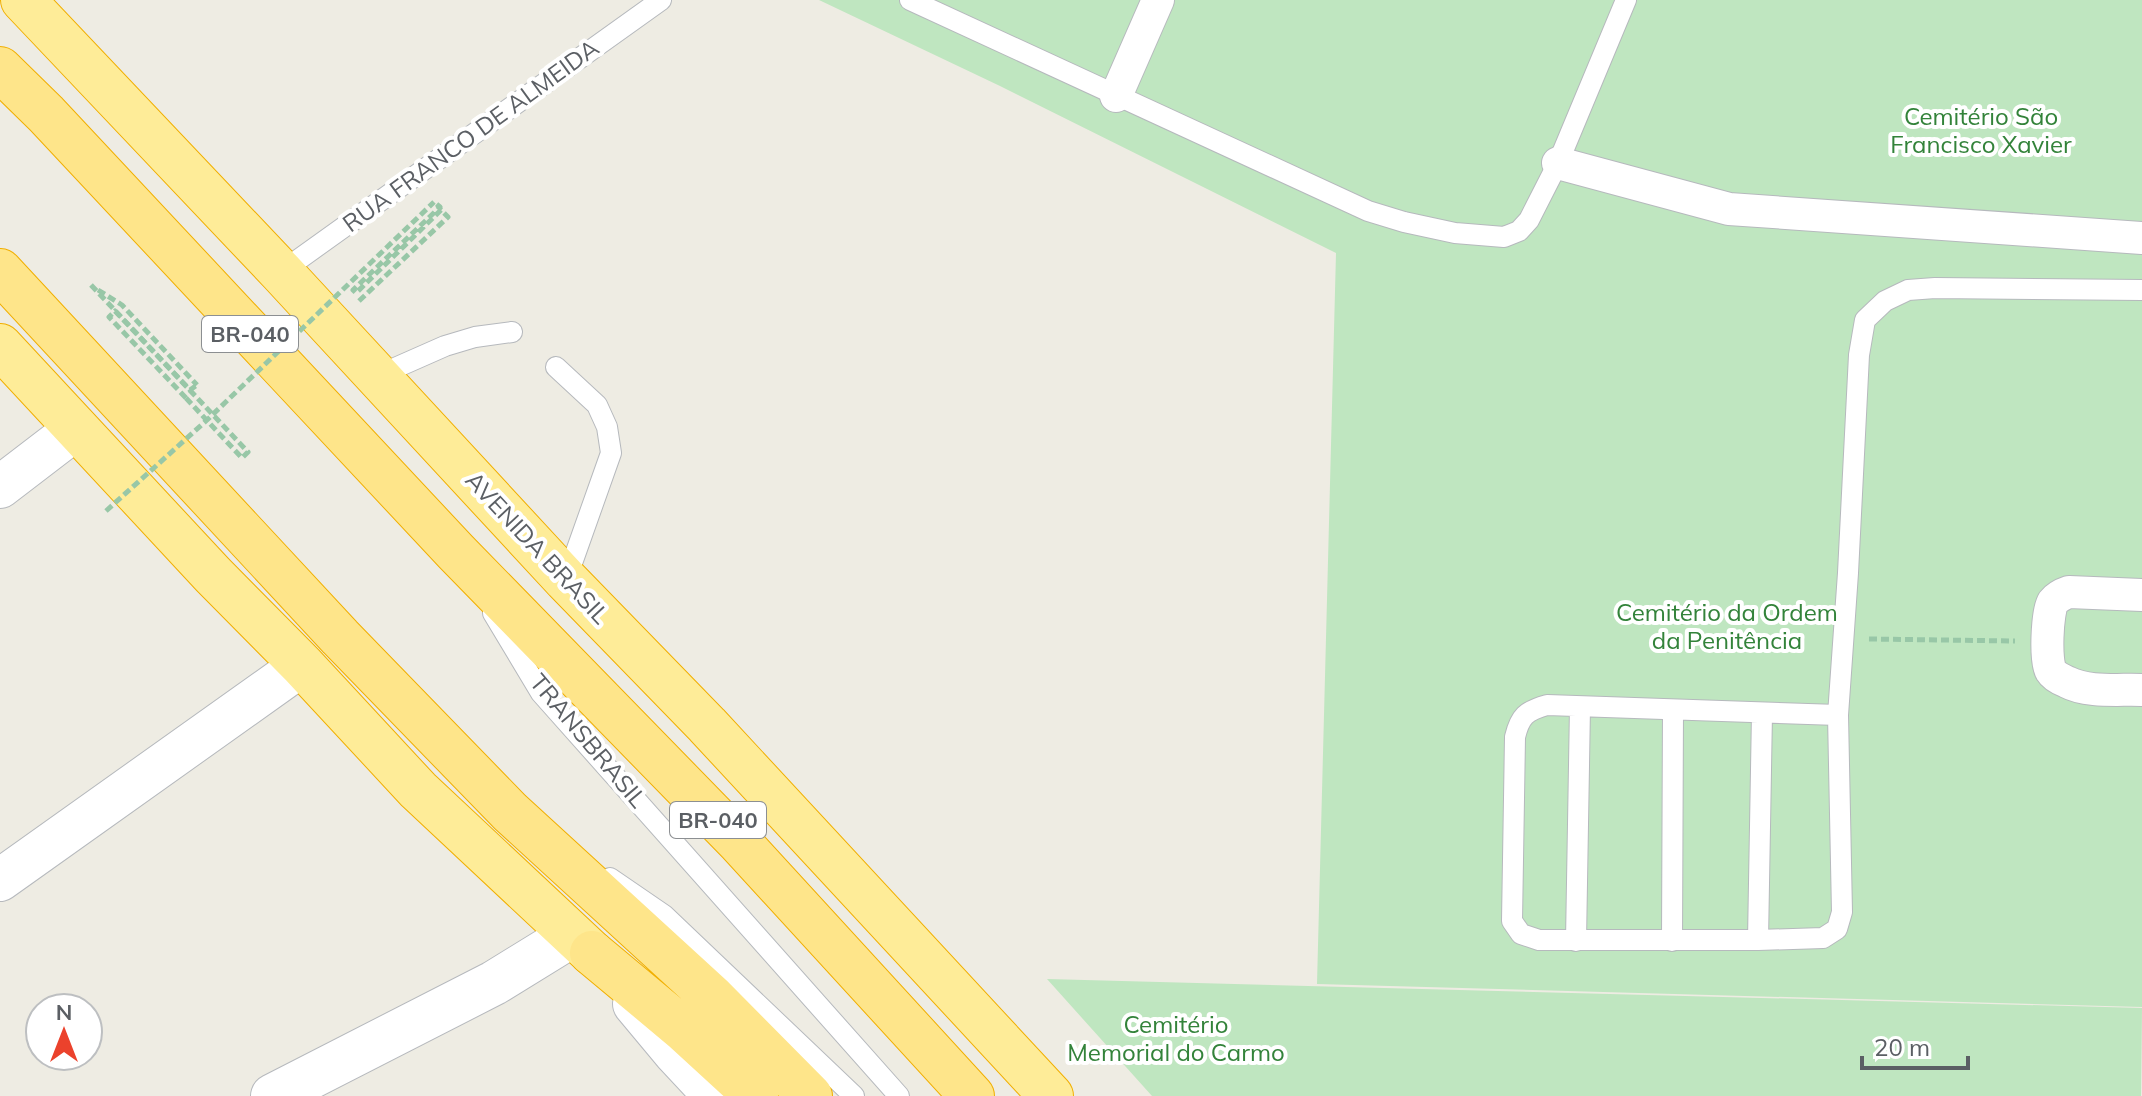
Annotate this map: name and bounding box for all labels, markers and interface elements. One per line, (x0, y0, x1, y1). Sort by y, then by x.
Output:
street label: RUA FRANCO DE ALMEIDA (337, 32, 605, 238)
park label: Cemitério São Francisco Xavier (1890, 101, 2072, 159)
road number: BR-040 (202, 316, 298, 352)
street label: AVENIDA BRASIL (459, 465, 616, 630)
park label: Cemitério da Ordem da Penitência (1616, 597, 1838, 655)
street label: TRANSBRASIL (524, 667, 654, 813)
road number: BR-040 (670, 802, 766, 838)
north arrow (24, 992, 104, 1072)
text: N (56, 998, 72, 1026)
park label: Cemitério Memorial do Carmo (1067, 1009, 1285, 1067)
scale bar (1862, 1020, 1968, 1070)
text: 20 m (1874, 1032, 1930, 1062)

